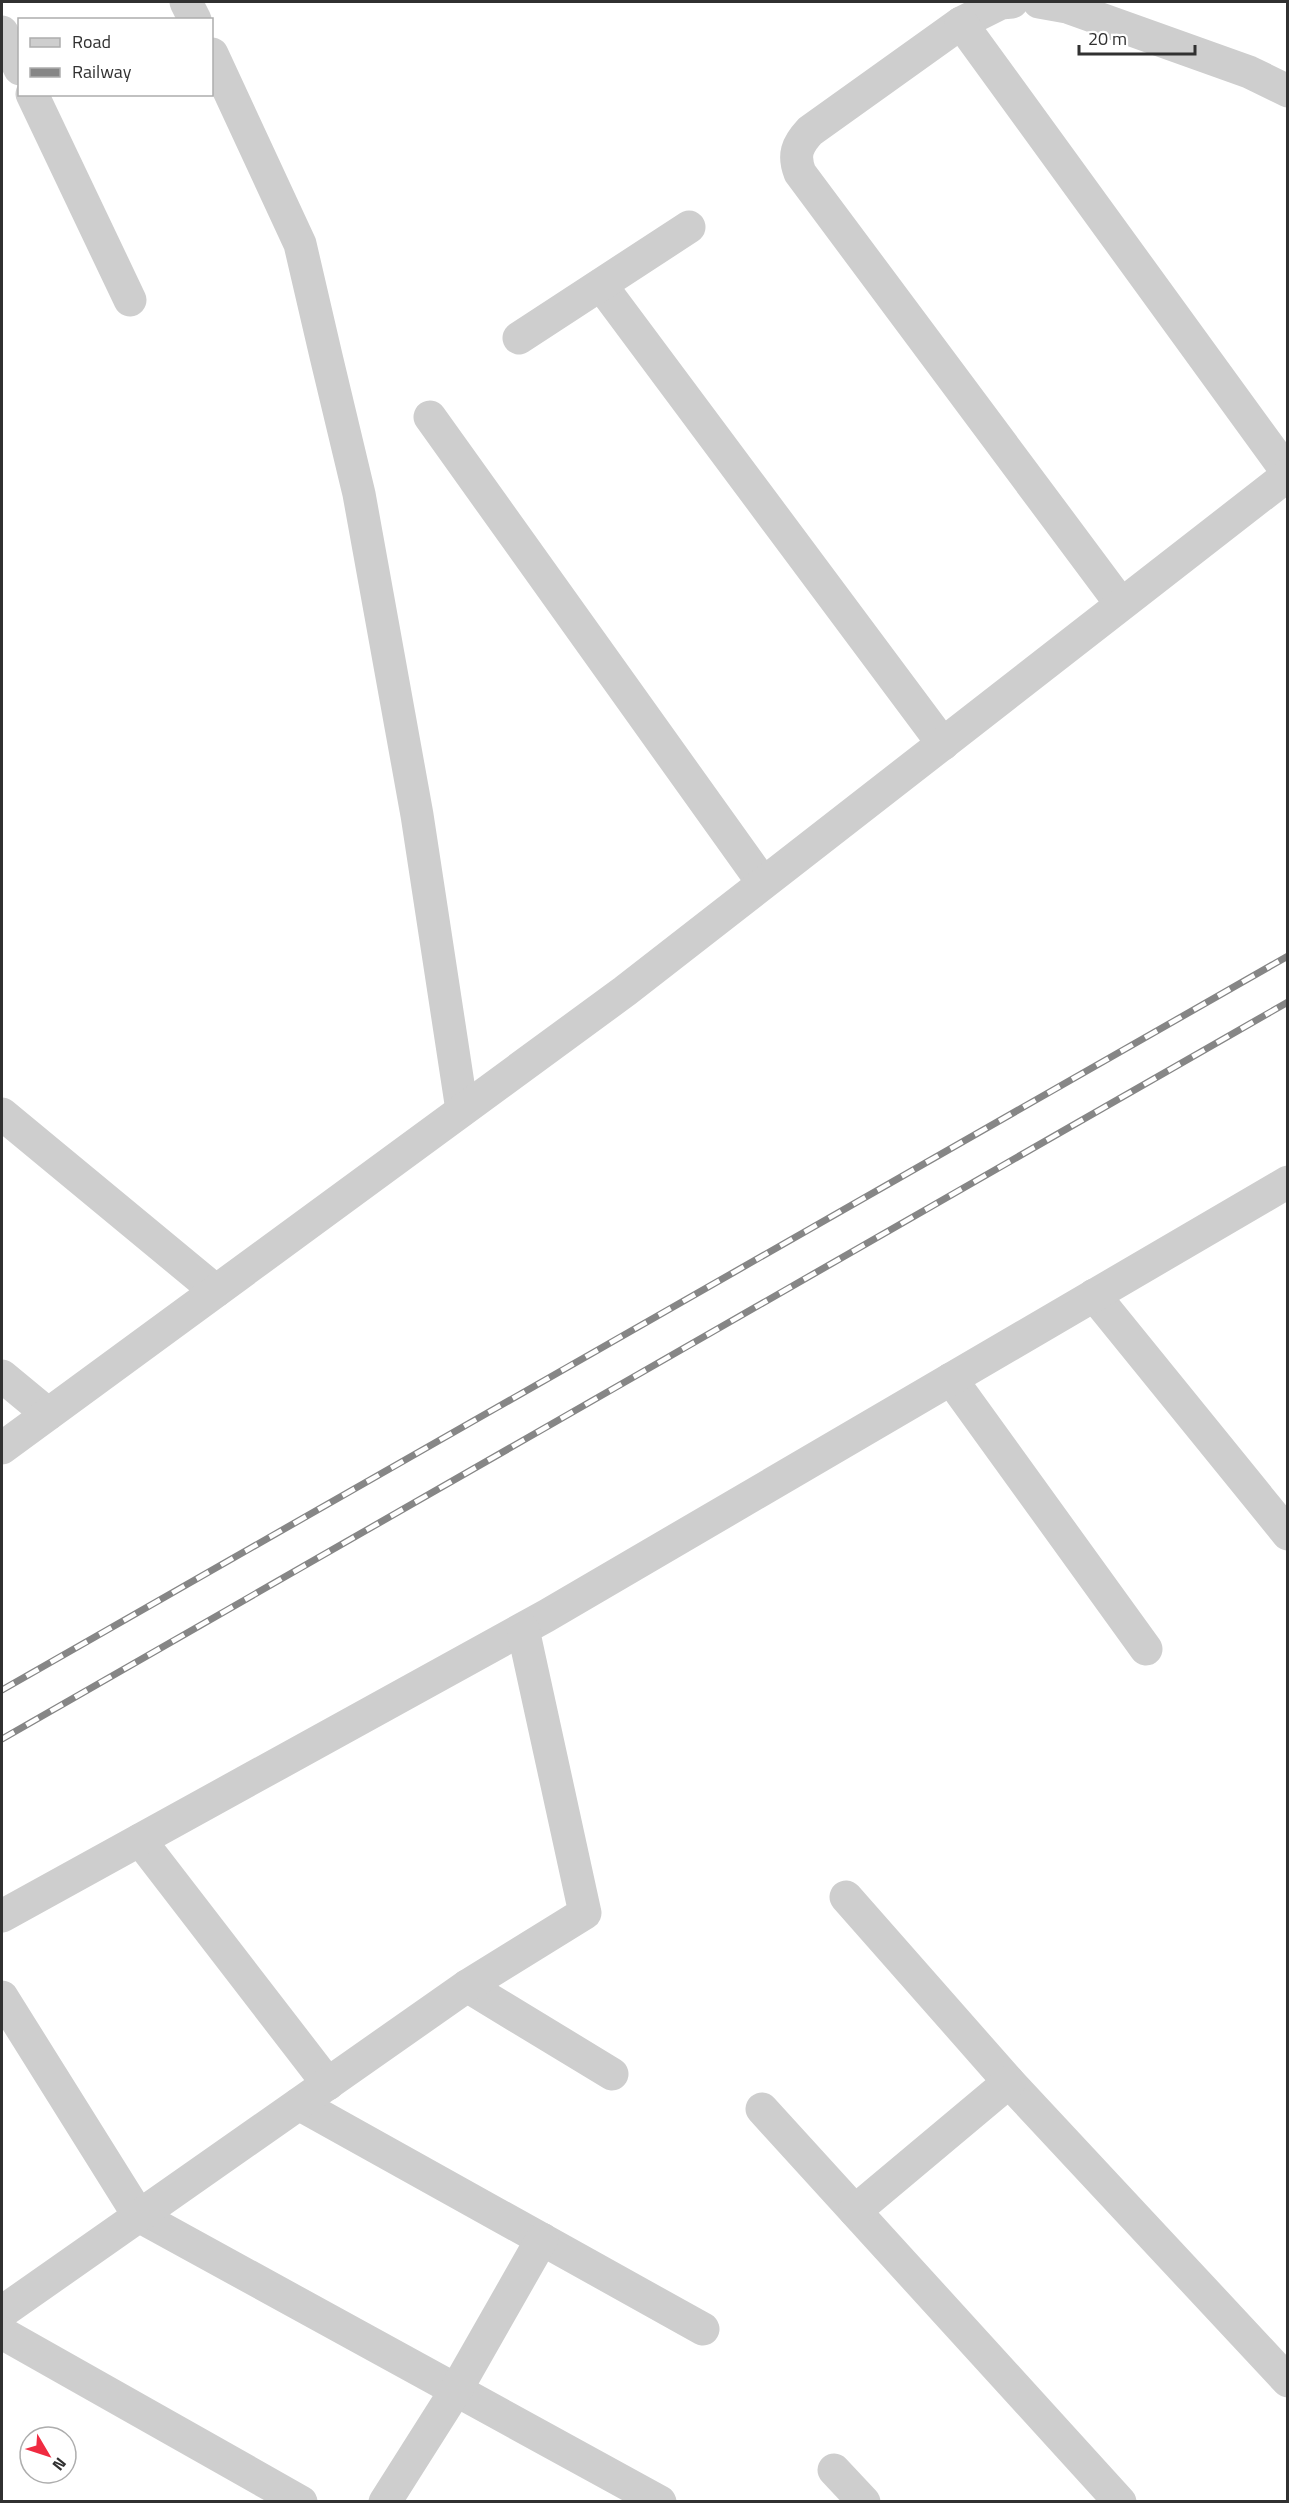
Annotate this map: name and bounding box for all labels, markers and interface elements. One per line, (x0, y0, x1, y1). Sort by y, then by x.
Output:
legend (18, 18, 213, 96)
scale bar (1079, 18, 1194, 56)
text: 20 m (1088, 25, 1127, 52)
text: Road (72, 28, 111, 55)
text: Railway (72, 58, 132, 85)
north arrow (18, 2425, 78, 2485)
text: N (47, 2453, 72, 2476)

